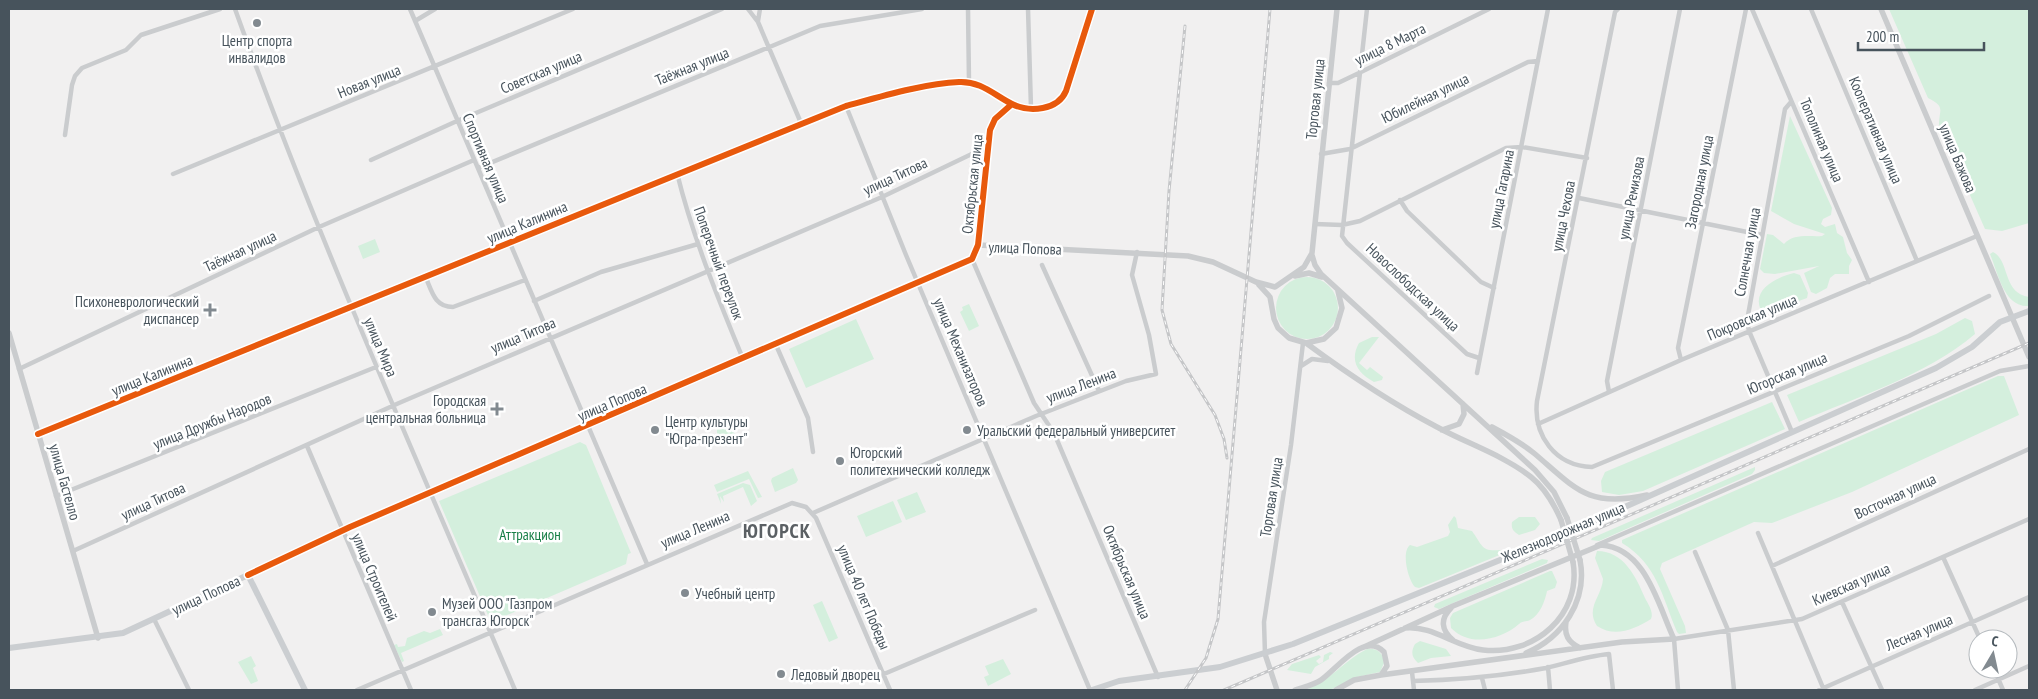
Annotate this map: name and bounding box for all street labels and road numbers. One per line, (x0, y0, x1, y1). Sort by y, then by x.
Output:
street label: улица 8 Марта (1351, 19, 1429, 69)
street label: Таёжная улица (652, 43, 732, 89)
street label: Советская улица (497, 46, 585, 98)
street label: Торговая улица (1301, 58, 1329, 140)
street label: Новая улица (335, 60, 403, 102)
street label: Юбилейная улица (1378, 69, 1472, 127)
street label: Кооперативная улица (1845, 74, 1907, 186)
street label: Тополиная улица (1796, 95, 1848, 185)
street label: Спортивная улица (459, 110, 513, 206)
street label: улица Бажова (1935, 121, 1981, 195)
street label: Октябрьская улица (957, 133, 987, 235)
street label: Загородная улица (1681, 134, 1717, 230)
street label: улица Гагарина (1484, 148, 1518, 230)
street label: улица Титова (860, 153, 930, 199)
street label: улица Ремизова (1614, 155, 1648, 241)
street label: улица Чехова (1547, 179, 1579, 253)
street label: улица Калинина (484, 197, 570, 247)
street label: Поперечный переулок (690, 204, 748, 322)
street label: Солнечная улица (1730, 206, 1764, 298)
street label: Таёжная улица (201, 226, 279, 276)
street label: улица Попова (988, 237, 1062, 259)
street label: Новослободская улица (1362, 239, 1464, 335)
street label: Покровская улица (1704, 289, 1800, 345)
street label: улица Механизаторов (930, 295, 992, 409)
street label: улица Титова (488, 313, 558, 357)
street label: улица Мира (360, 314, 402, 380)
street label: Югорская улица (1744, 348, 1830, 398)
street label: улица Калинина (109, 350, 195, 400)
street label: улица Ленина (1043, 363, 1119, 407)
street label: улица Попова (575, 379, 649, 425)
street label: улица Дружбы Народов (150, 389, 274, 453)
street label: улица Гастелло (45, 442, 85, 522)
street label: Торговая улица (1255, 456, 1287, 538)
street label: Восточная улица (1851, 469, 1939, 523)
street label: улица Титова (118, 478, 188, 524)
street label: Железнодорожная улица (1498, 497, 1628, 567)
street label: улица Ленина (658, 506, 732, 552)
street label: Октябрьская улица (1099, 522, 1155, 622)
street label: улица Строителей (348, 530, 402, 624)
street label: улица 40 лет Победы (833, 542, 895, 652)
street label: Киевская улица (1809, 558, 1893, 610)
street label: улица Попова (169, 571, 243, 619)
street label: Лесная улица (1882, 609, 1955, 655)

